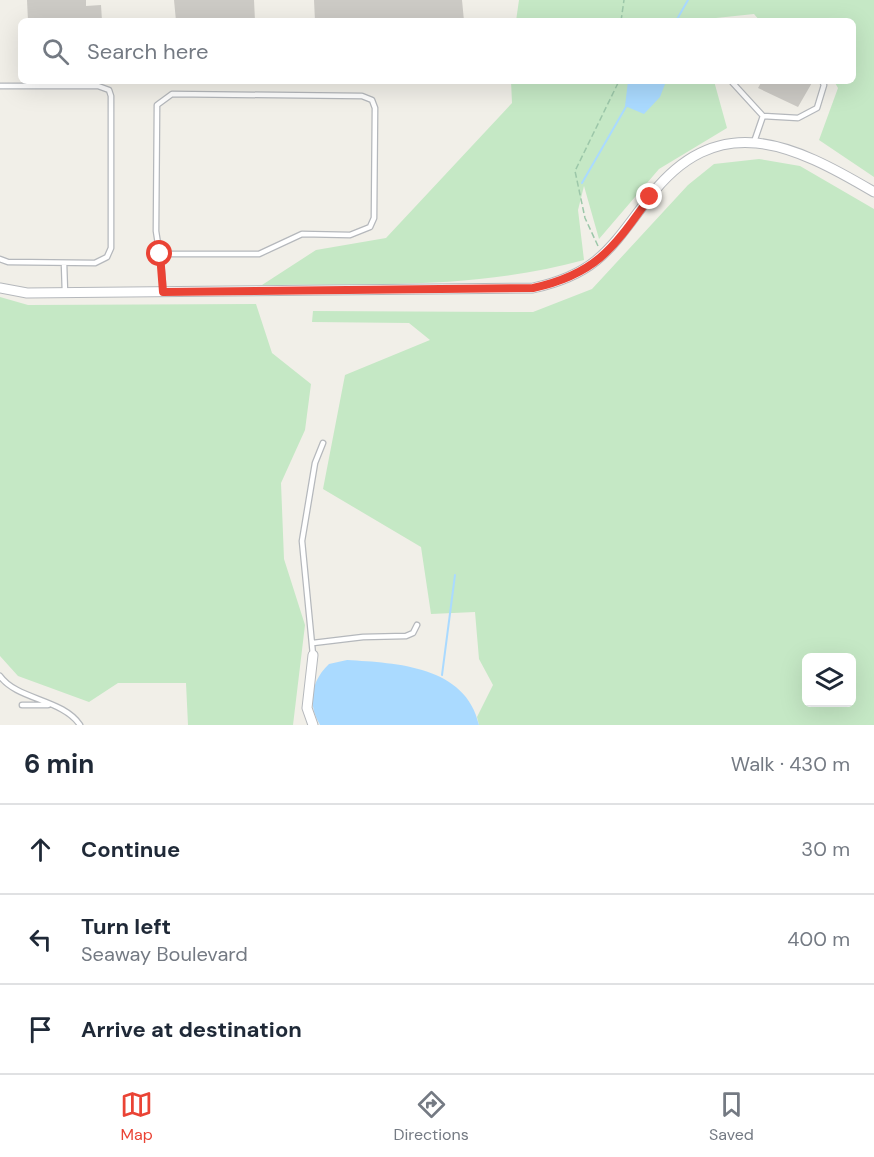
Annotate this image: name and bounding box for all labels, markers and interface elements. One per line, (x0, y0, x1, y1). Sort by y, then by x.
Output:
search box (18, 18, 856, 84)
icon: search (39, 35, 72, 68)
text: Search here (87, 37, 208, 66)
route end (636, 183, 662, 209)
route start (146, 240, 172, 266)
map controls (802, 653, 856, 707)
button: layers (802, 653, 856, 707)
text: 6 min (24, 747, 94, 781)
text: Walk · 430 m (731, 751, 850, 777)
icon: ahead (24, 833, 57, 866)
text: Continue (81, 835, 180, 864)
text: 30 m (801, 836, 850, 862)
text: Turn left (81, 912, 171, 941)
icon: left (24, 923, 57, 956)
text: 400 m (787, 926, 850, 952)
text: Seaway Boulevard (81, 941, 248, 967)
icon: arrive (24, 1013, 57, 1046)
text: Arrive at destination (81, 1015, 302, 1044)
tab: Map (120, 1088, 153, 1145)
tab: Directions (393, 1088, 469, 1145)
tab: Saved (709, 1088, 754, 1145)

